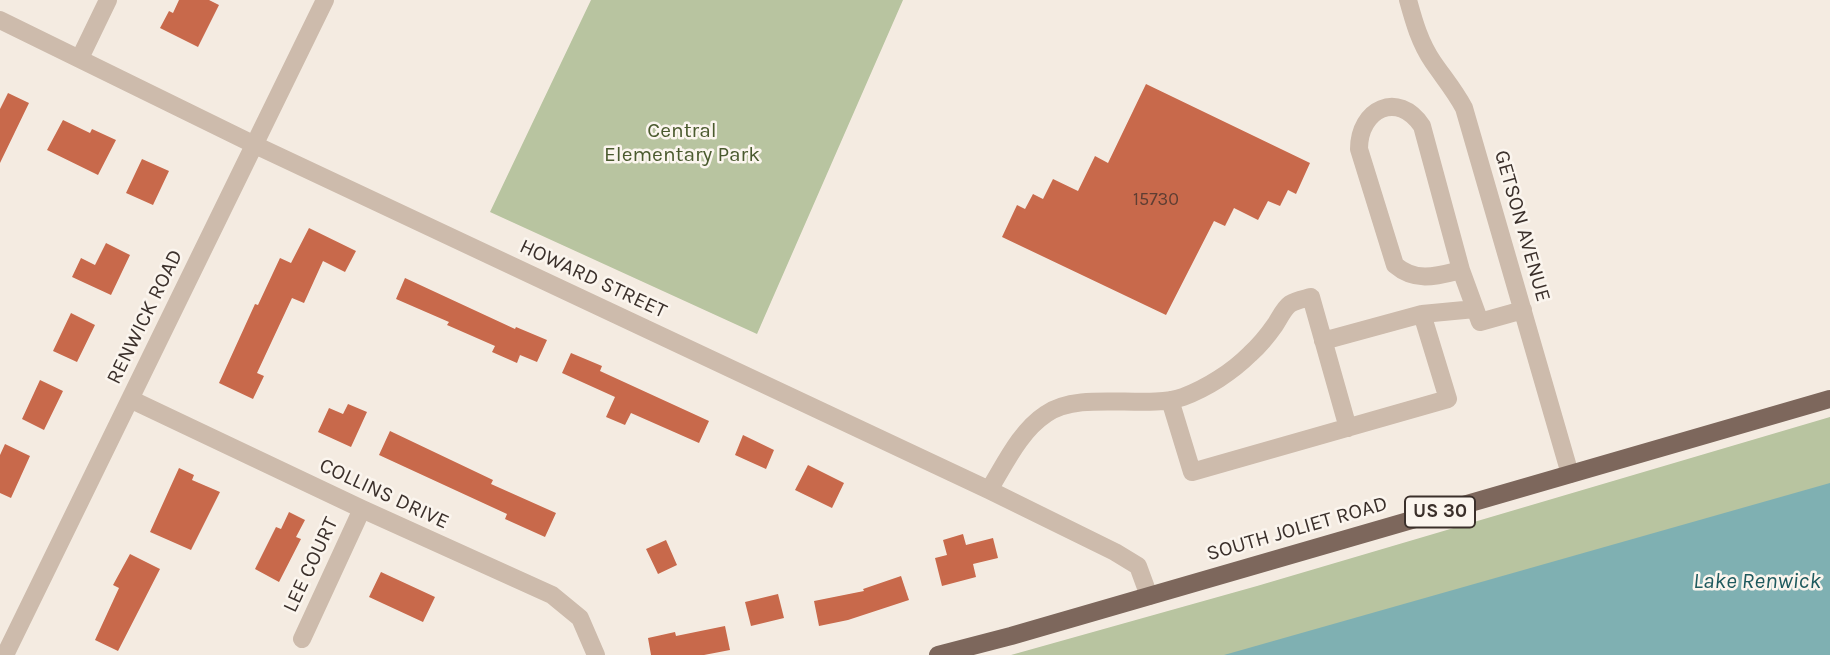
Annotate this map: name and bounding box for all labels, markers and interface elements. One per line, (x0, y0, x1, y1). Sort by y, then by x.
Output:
park label: Central Elementary Park (604, 118, 760, 168)
street label: GETSON AVENUE (1488, 147, 1556, 305)
house number: 15730 (1133, 189, 1179, 211)
street label: HOWARD STREET (515, 234, 671, 324)
street label: RENWICK ROAD (102, 246, 188, 388)
street label: COLLINS DRIVE (315, 453, 453, 535)
street label: SOUTH JOLIET ROAD (1204, 491, 1390, 567)
road number: US 30 (1405, 496, 1475, 527)
street label: LEE COURT (278, 513, 344, 617)
water label: Lake Renwick (1693, 567, 1821, 595)

